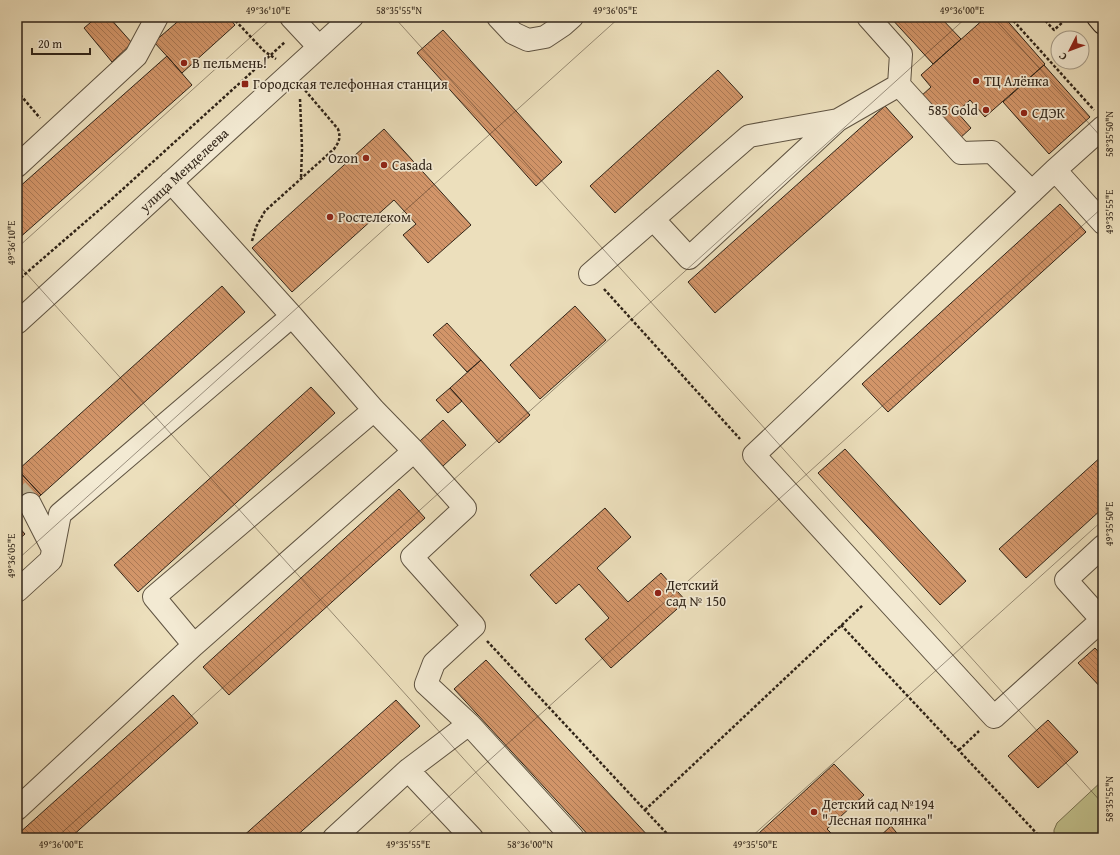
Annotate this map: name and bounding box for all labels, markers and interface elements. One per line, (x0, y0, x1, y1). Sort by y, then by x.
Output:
text: 49°36'10"E (246, 3, 290, 18)
text: 58°35'55"N (376, 3, 422, 18)
text: 49°36'05"E (593, 3, 637, 18)
text: 49°36'00"E (940, 3, 984, 18)
scale bar (32, 30, 90, 56)
north arrow (1050, 30, 1090, 70)
text: 20 m (38, 35, 62, 52)
text: С (1055, 49, 1071, 64)
place label: В пельмень! (192, 53, 267, 73)
marker: В пельмень! (179, 58, 189, 68)
place label: ТЦ Алёнка (984, 71, 1049, 91)
place label: Городская телефонная станция (253, 74, 448, 94)
marker: ТЦ Алёнка (971, 76, 981, 86)
marker: Городская телефонная станция (240, 79, 250, 89)
place label: 585 Gold (928, 100, 979, 120)
place label: СДЭК (1032, 103, 1066, 123)
marker: 585 Gold (981, 105, 991, 115)
marker: СДЭК (1019, 108, 1029, 118)
text: 58°35'50"N (1102, 111, 1117, 157)
street label: улица Менделеева (134, 123, 233, 217)
place label: Ozon (328, 148, 358, 168)
marker: Ozon (361, 153, 371, 163)
place label: Casada (392, 155, 433, 175)
marker: Casada (379, 160, 389, 170)
text: 49°35'55"E (1102, 190, 1117, 234)
place label: Ростелеком (338, 207, 411, 227)
marker: Ростелеком (325, 212, 335, 222)
text: 49°36'10"E (4, 221, 19, 265)
text: 49°35'50"E (1102, 502, 1117, 546)
text: 49°36'05"E (4, 534, 19, 578)
place label: Детский сад № 150 (665, 575, 726, 611)
marker: Детский сад № 150 (653, 588, 663, 598)
text: 58°35'55"N (1102, 776, 1117, 822)
place label: Детский сад №194 "Лесная полянка" (821, 794, 935, 830)
marker: Детский сад №194 "Лесная полянка" (809, 807, 819, 817)
text: 49°36'00"E (39, 837, 83, 852)
text: 49°35'55"E (386, 837, 430, 852)
text: 58°36'00"N (507, 837, 553, 852)
text: 49°35'50"E (733, 837, 777, 852)

